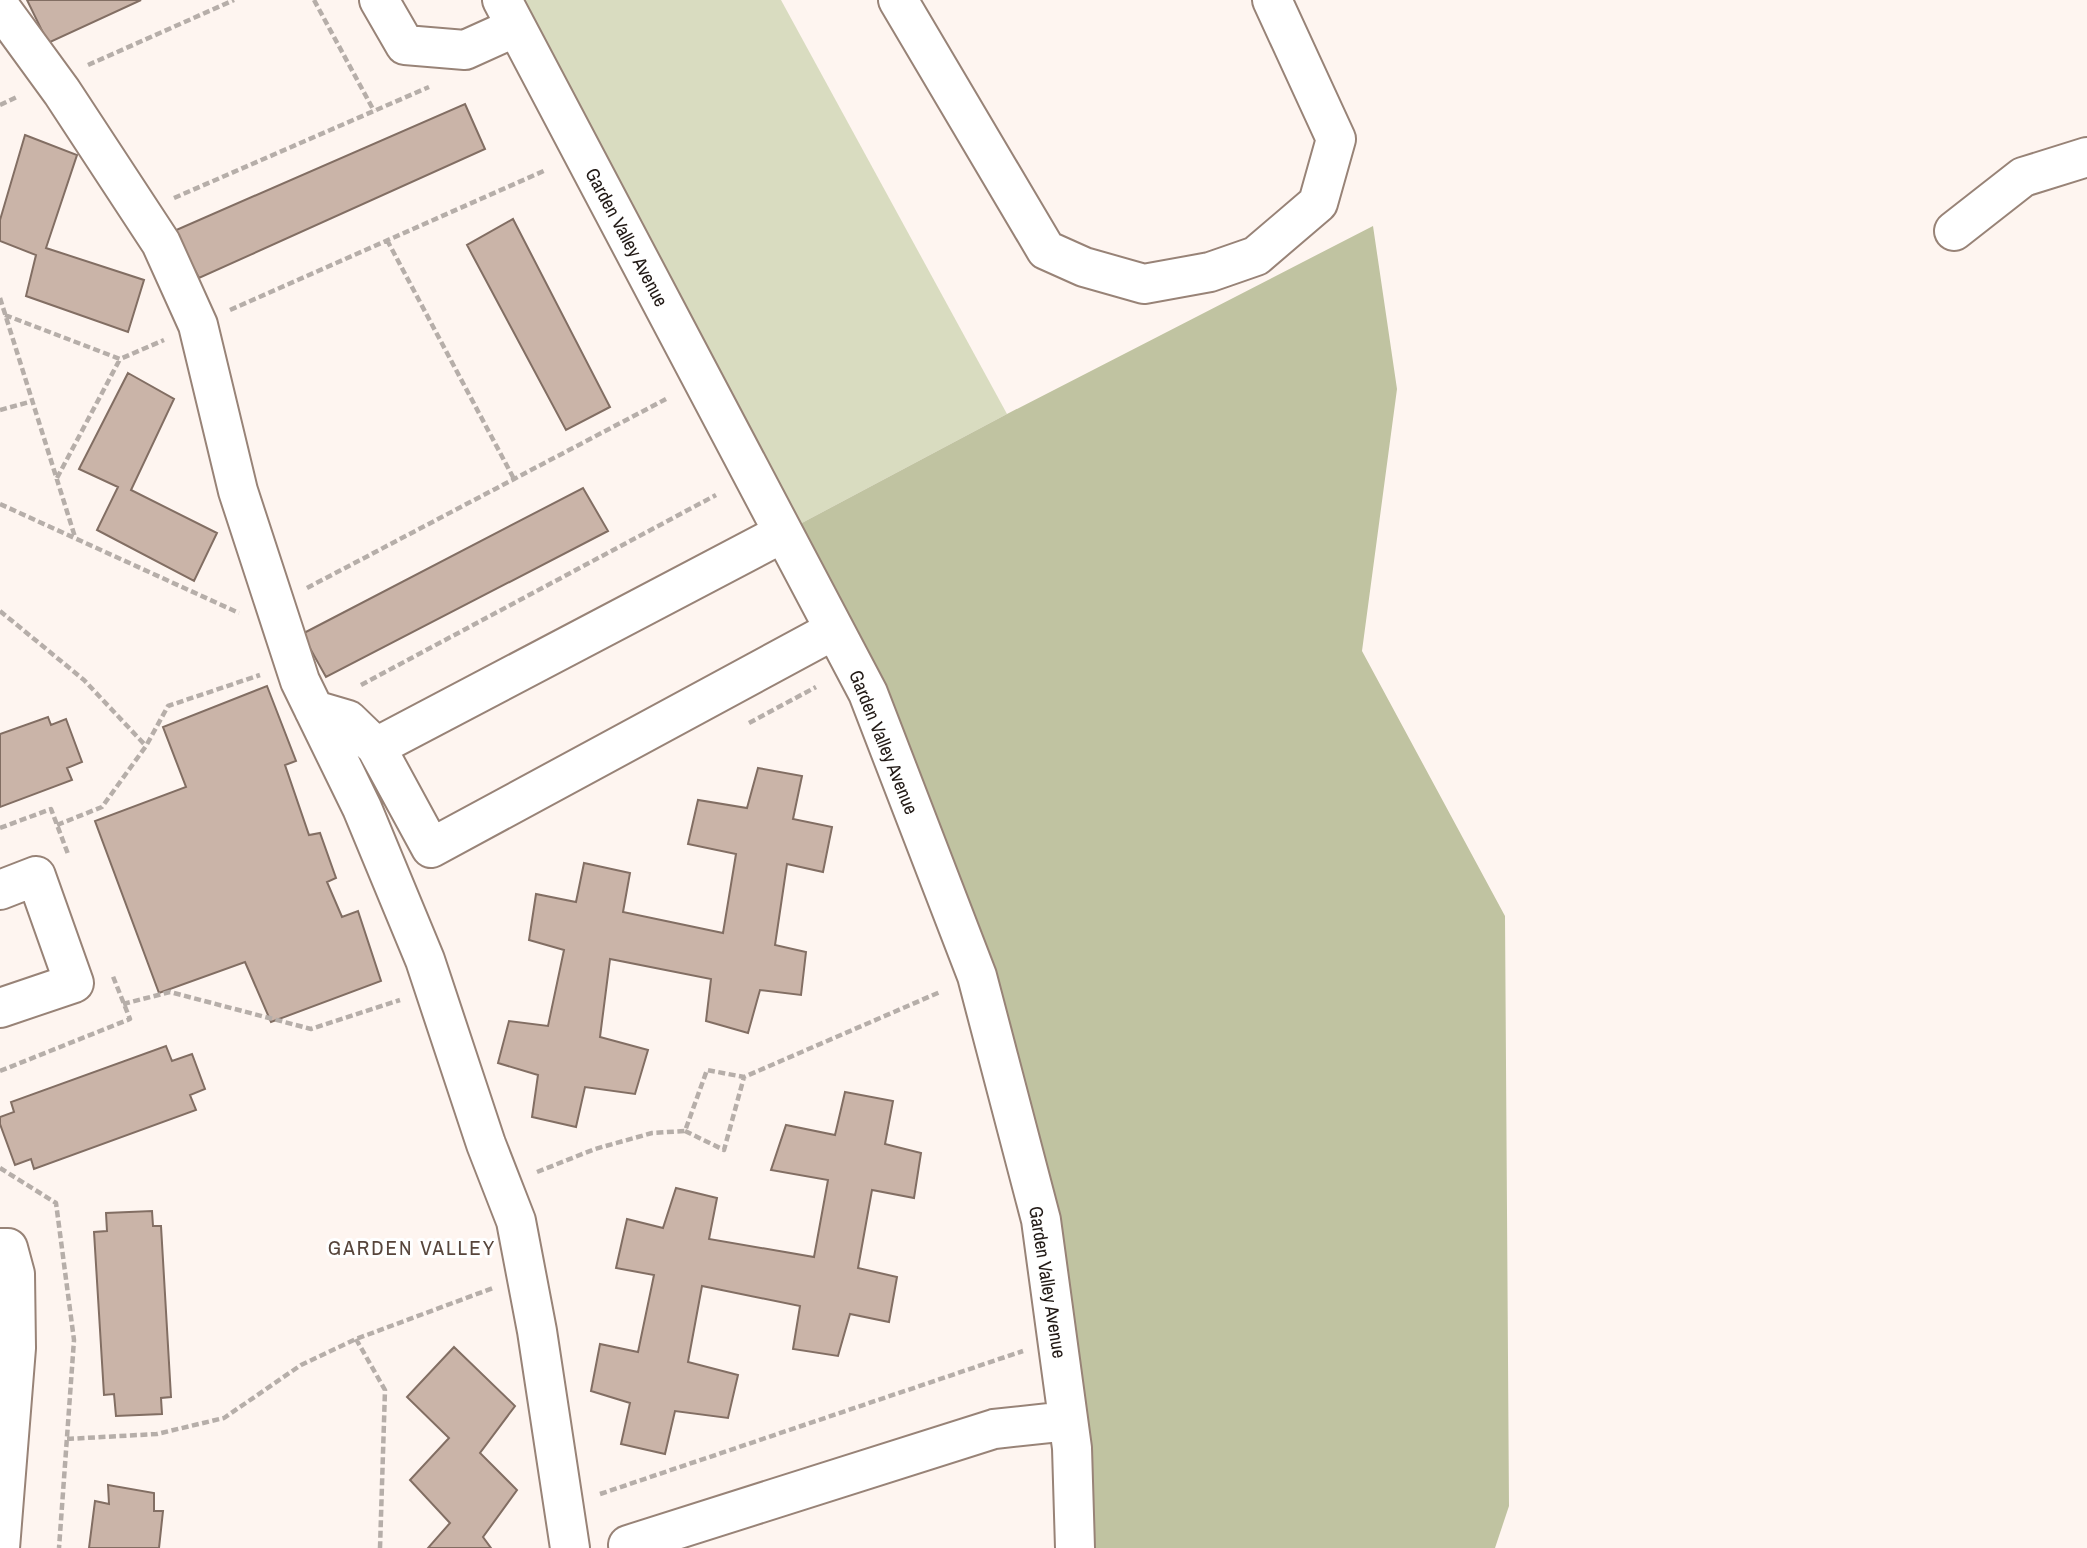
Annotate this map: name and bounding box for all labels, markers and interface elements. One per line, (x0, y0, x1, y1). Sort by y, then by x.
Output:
street label: Garden Valley Avenue (579, 163, 675, 311)
street label: Garden Valley Avenue (843, 666, 925, 818)
street label: Garden Valley Avenue (1023, 1204, 1073, 1360)
district label: GARDEN VALLEY (328, 1233, 496, 1262)

